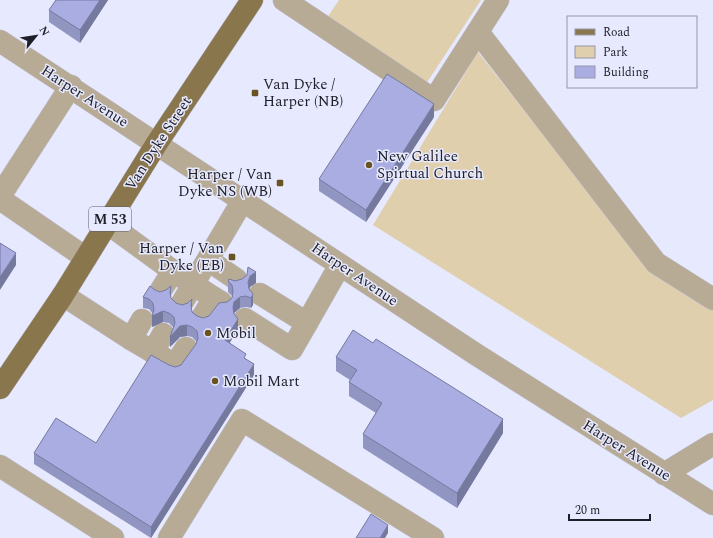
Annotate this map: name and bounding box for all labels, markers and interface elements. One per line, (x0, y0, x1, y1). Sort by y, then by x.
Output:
north arrow (16, 16, 56, 56)
legend (567, 16, 697, 88)
text: N (35, 23, 54, 39)
text: Road (603, 23, 630, 42)
text: Park (603, 43, 628, 62)
street label: Harper Avenue (36, 59, 133, 133)
text: Building (603, 63, 649, 82)
place label: Van Dyke / Harper (NB) (263, 73, 343, 113)
marker: Van Dyke / Harper (NB) (250, 88, 260, 98)
street label: Van Dyke Street (119, 92, 197, 195)
place label: New Galilee Spirtual Church (377, 145, 483, 185)
marker: New Galilee Spirtual Church (364, 160, 374, 170)
place label: Harper / Van Dyke NS (WB) (178, 163, 272, 203)
marker: Harper / Van Dyke NS (WB) (275, 178, 285, 188)
road number: M 53 (89, 207, 131, 231)
place label: Harper / Van Dyke (EB) (139, 237, 224, 277)
street label: Harper Avenue (307, 237, 403, 312)
marker: Harper / Van Dyke (EB) (227, 252, 237, 262)
place label: Mobil (216, 322, 256, 345)
marker: Mobil (203, 328, 213, 338)
place label: Mobil Mart (223, 370, 300, 393)
marker: Mobil Mart (210, 376, 220, 386)
street label: Harper Avenue (578, 414, 675, 487)
scale bar (569, 496, 650, 522)
text: 20 m (575, 501, 600, 520)

